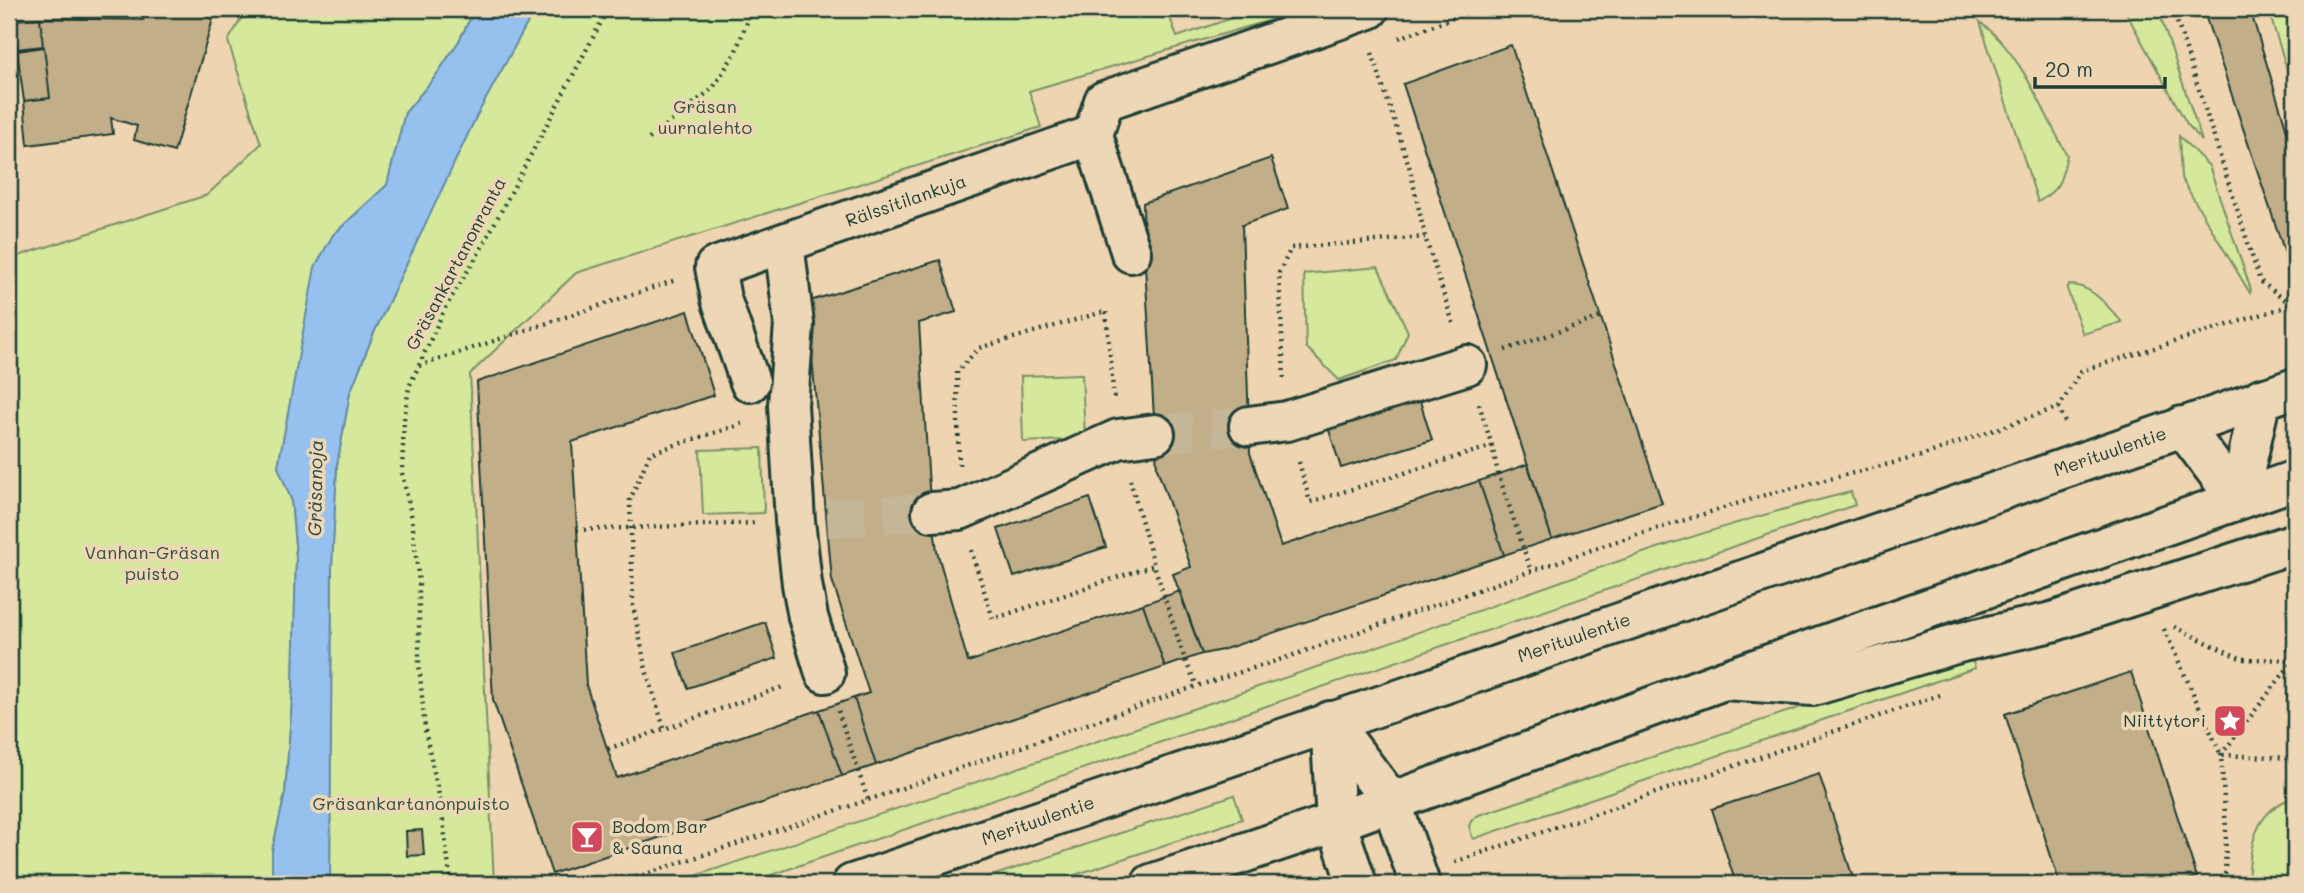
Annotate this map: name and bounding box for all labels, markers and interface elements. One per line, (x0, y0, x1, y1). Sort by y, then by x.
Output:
scale bar (2035, 46, 2164, 90)
text: 20 m (2045, 55, 2093, 82)
park label: Gräsan uurnalehto (658, 94, 752, 139)
street label: Rälssitilankuja (842, 168, 969, 232)
street label: Gräsankartanonranta (399, 173, 511, 354)
street label: Merituulentie (2050, 421, 2169, 482)
water label: Gräsanoja (301, 440, 328, 536)
park label: Vanhan-Gräsan puisto (84, 540, 220, 585)
street label: Merituulentie (1514, 607, 1633, 668)
place icon: Niittytori (2211, 702, 2249, 740)
place label: Niittytori (2123, 708, 2206, 732)
street label: Merituulentie (978, 790, 1097, 851)
park label: Gräsankartanonpuisto (313, 791, 510, 815)
place label: Bodom Bar & Sauna (612, 814, 707, 859)
bar icon: Bodom Bar & Sauna (568, 818, 606, 856)

